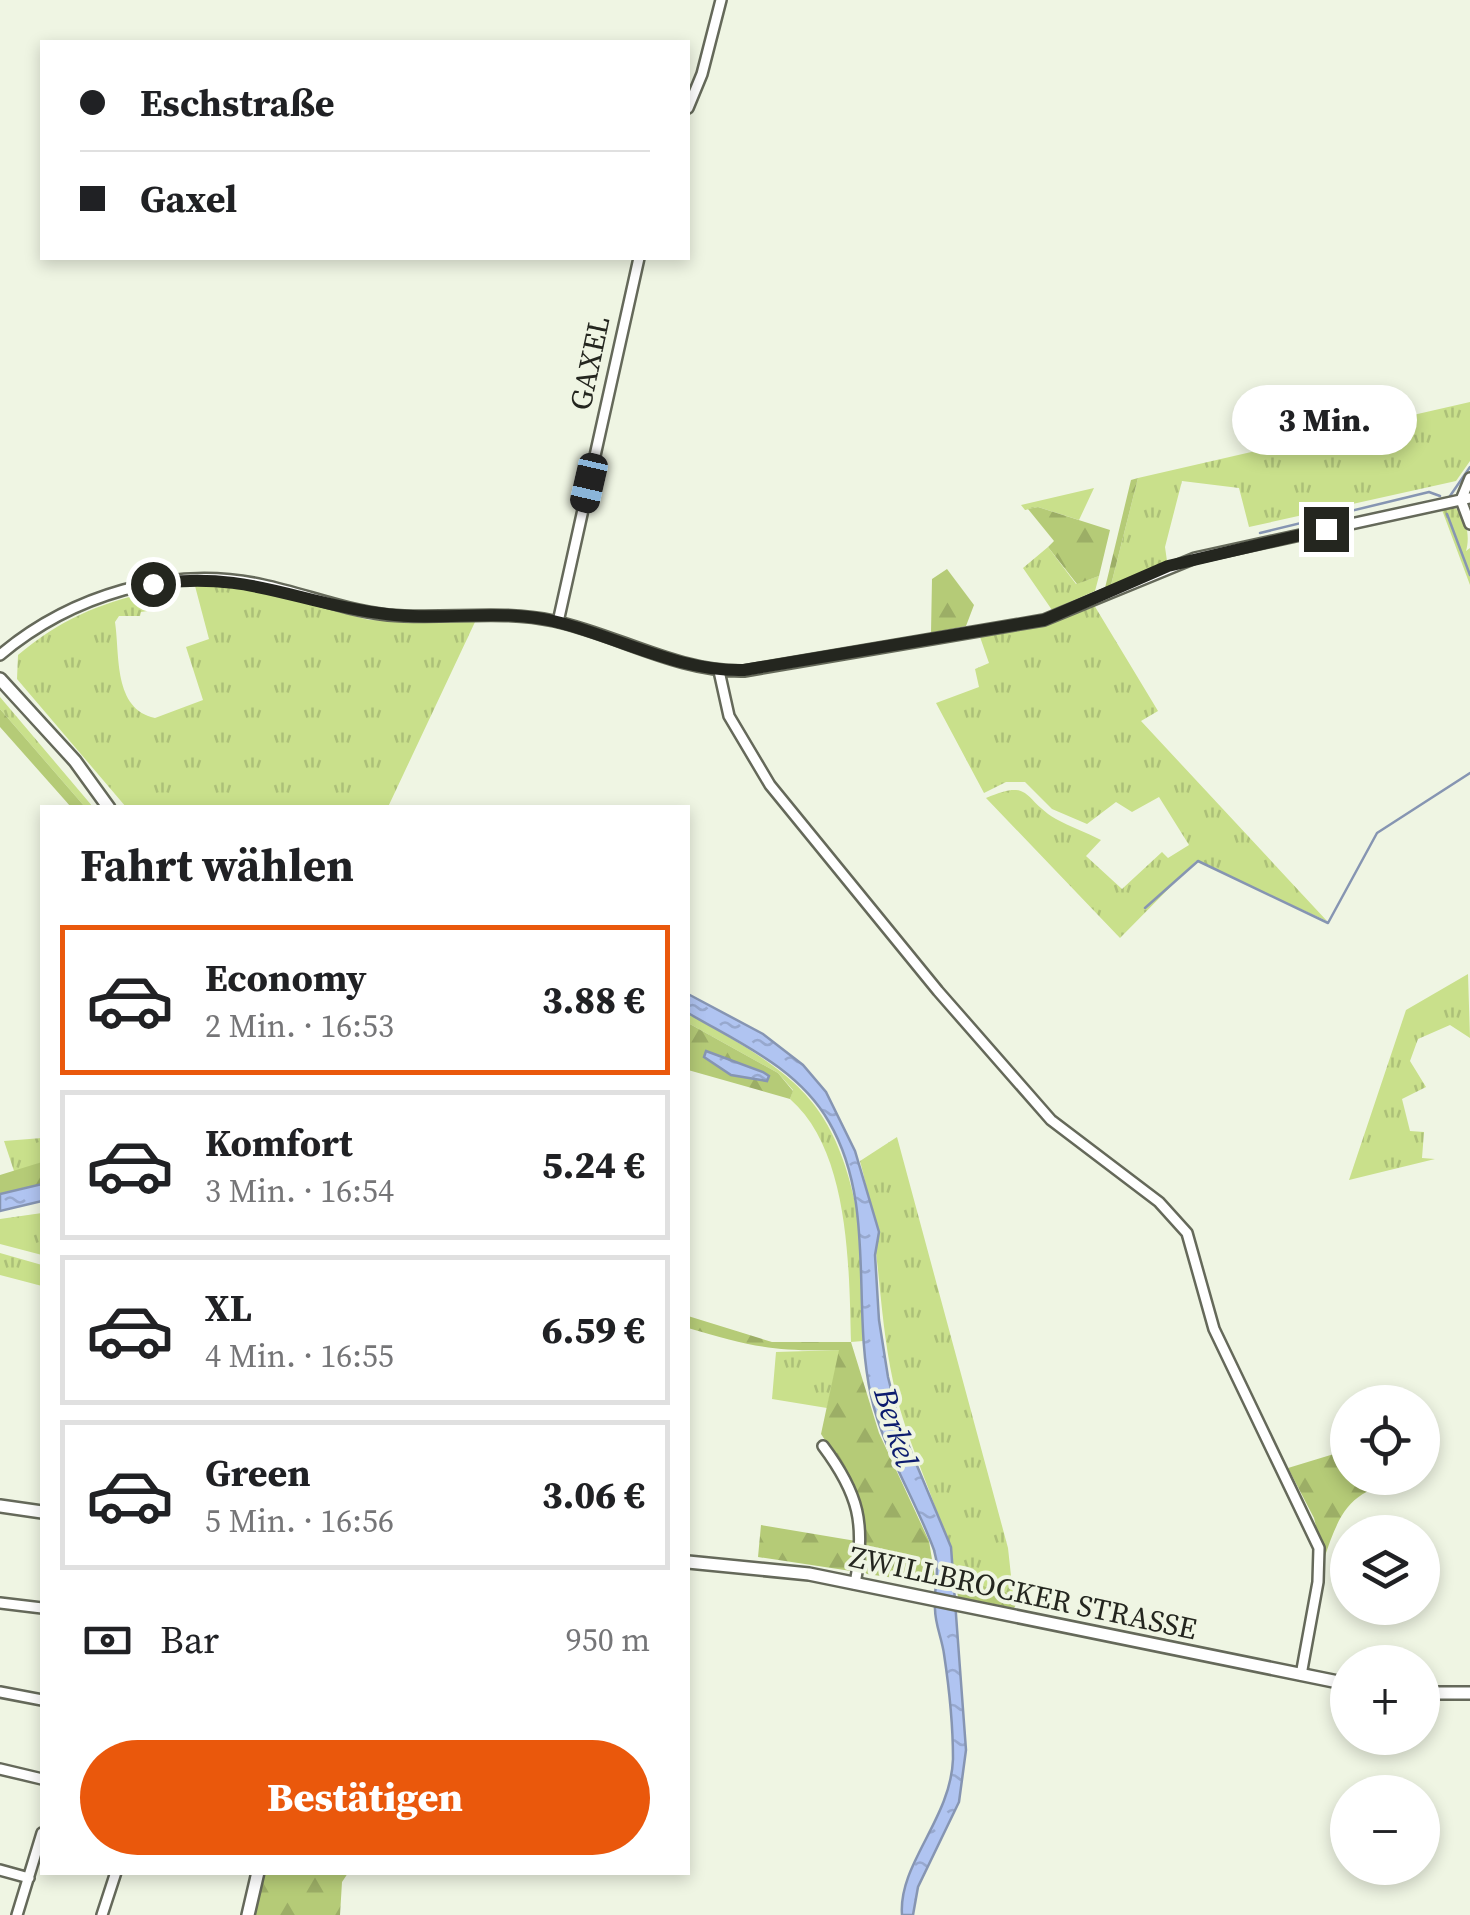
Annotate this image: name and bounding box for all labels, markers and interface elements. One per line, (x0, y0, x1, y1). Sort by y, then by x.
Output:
text: Eschstraße (140, 77, 335, 129)
text: Gaxel (140, 173, 237, 225)
street label: GAXEL (560, 312, 619, 414)
callout: 3 Min. (1234, 384, 1418, 454)
text: 3 Min. (1278, 398, 1371, 442)
car (568, 450, 610, 516)
route end (1304, 507, 1349, 552)
route start (131, 562, 176, 607)
text: Fahrt wählen (80, 834, 354, 896)
text: Economy (205, 952, 367, 1004)
icon: car (85, 955, 175, 1045)
text: 3.88 € (542, 974, 645, 1026)
text: 2 Min. · 16:53 (205, 1004, 394, 1048)
text: Komfort (205, 1117, 353, 1169)
icon: car (85, 1120, 175, 1210)
text: 5.24 € (542, 1139, 645, 1191)
text: 3 Min. · 16:54 (205, 1169, 394, 1213)
text: XL (205, 1282, 252, 1334)
icon: car (85, 1285, 175, 1375)
text: 6.59 € (542, 1304, 645, 1356)
text: 4 Min. · 16:55 (205, 1334, 394, 1378)
water label: Berkel (863, 1381, 929, 1472)
map controls (1330, 1385, 1440, 1885)
button: locate (1330, 1385, 1440, 1495)
text: Green (205, 1447, 311, 1499)
icon: car (85, 1450, 175, 1540)
text: 3.06 € (542, 1469, 645, 1521)
text: 5 Min. · 16:56 (205, 1499, 394, 1543)
button: layers (1330, 1515, 1440, 1625)
street label: ZWILLBROCKER STRASSE (846, 1536, 1201, 1649)
icon: cash (80, 1613, 135, 1668)
text: Bar (160, 1614, 219, 1666)
text: 950 m (566, 1618, 650, 1662)
button: + (1330, 1645, 1440, 1755)
button: Bestätigen (80, 1740, 650, 1855)
button: − (1330, 1775, 1440, 1885)

